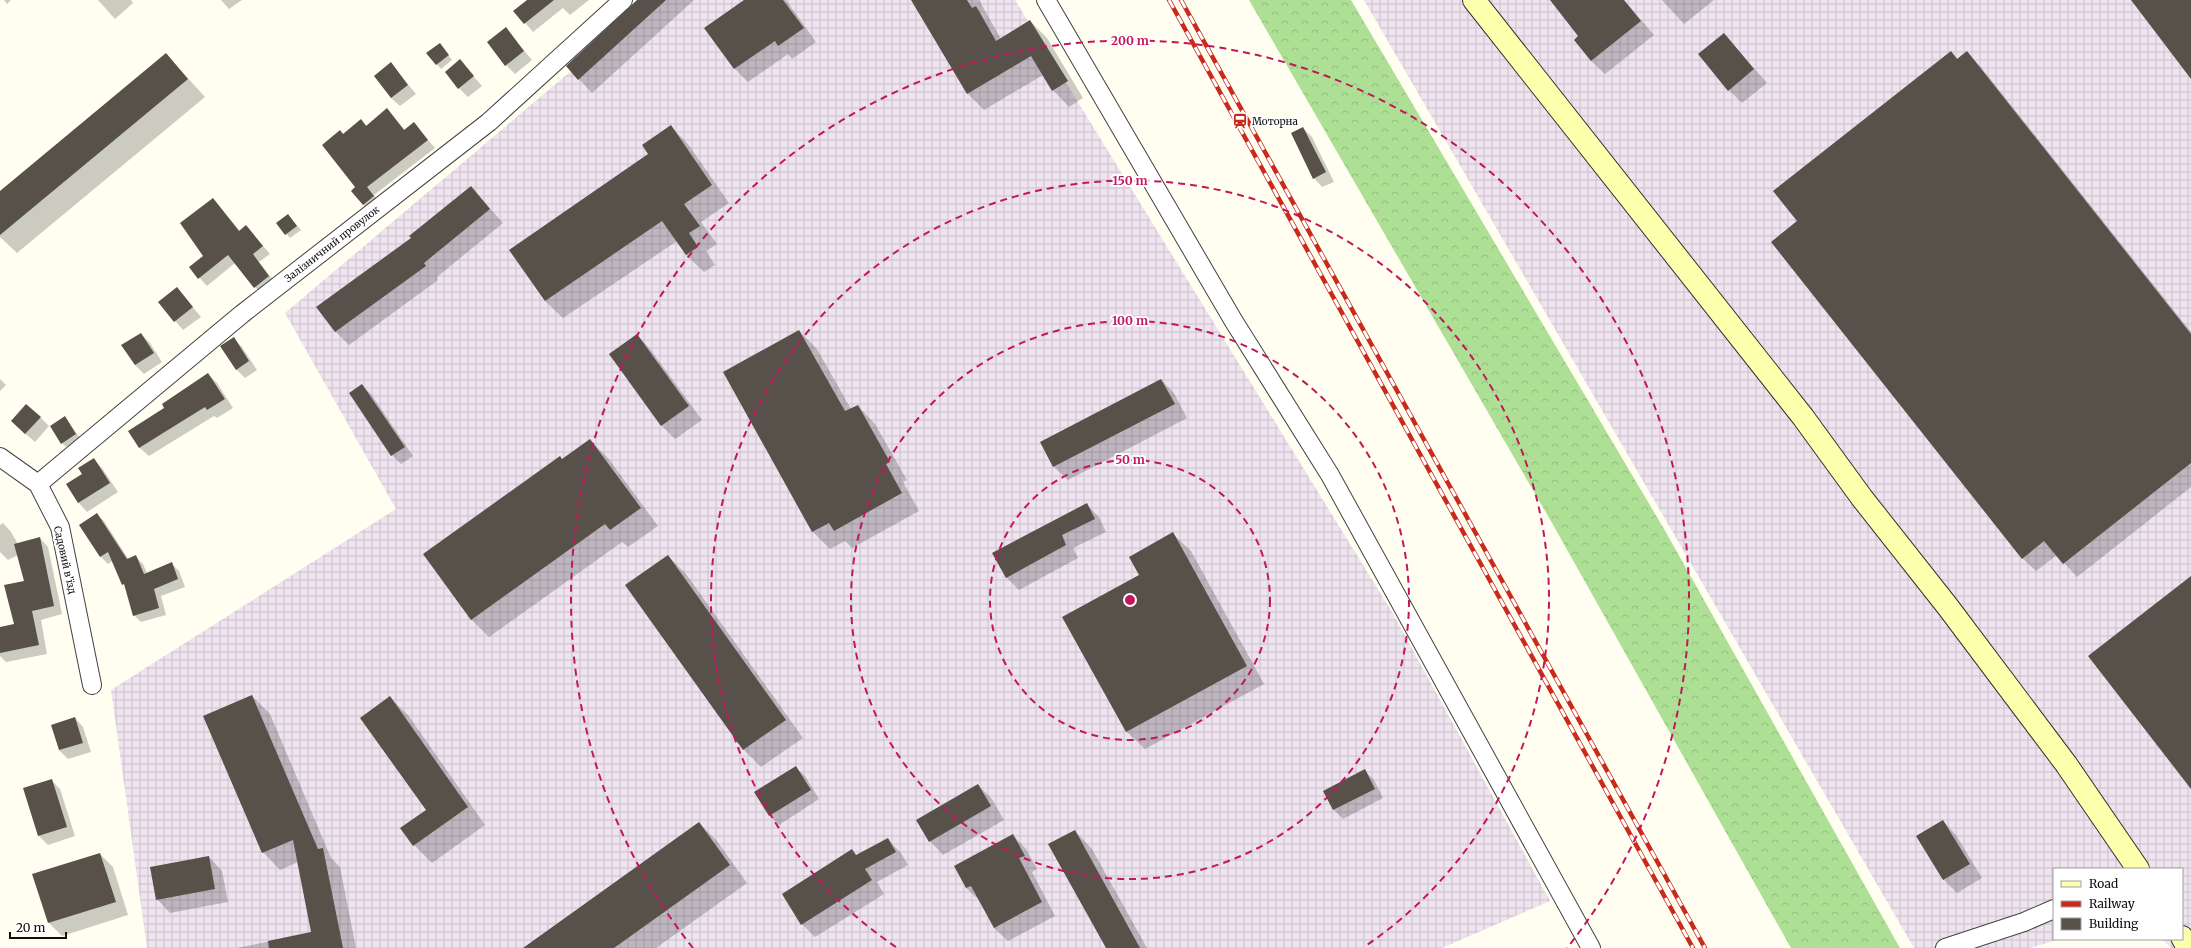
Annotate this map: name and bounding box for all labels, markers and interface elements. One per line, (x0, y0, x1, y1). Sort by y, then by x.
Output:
text: 200 m (1111, 33, 1149, 48)
station icon: Моторна (1231, 112, 1249, 130)
place label: Моторна (1252, 115, 1298, 128)
text: 150 m (1113, 173, 1148, 188)
street label: Залізничний провулок (282, 202, 383, 285)
text: 100 m (1112, 313, 1148, 328)
text: 50 m (1115, 452, 1145, 467)
street label: Садовий в’їзд (51, 525, 79, 595)
centre of rings (1123, 593, 1137, 607)
legend (2053, 868, 2183, 940)
text: Road (2089, 876, 2118, 891)
text: Railway (2089, 896, 2135, 911)
scale bar (10, 914, 66, 940)
text: Building (2089, 916, 2139, 931)
text: 20 m (16, 920, 45, 935)

